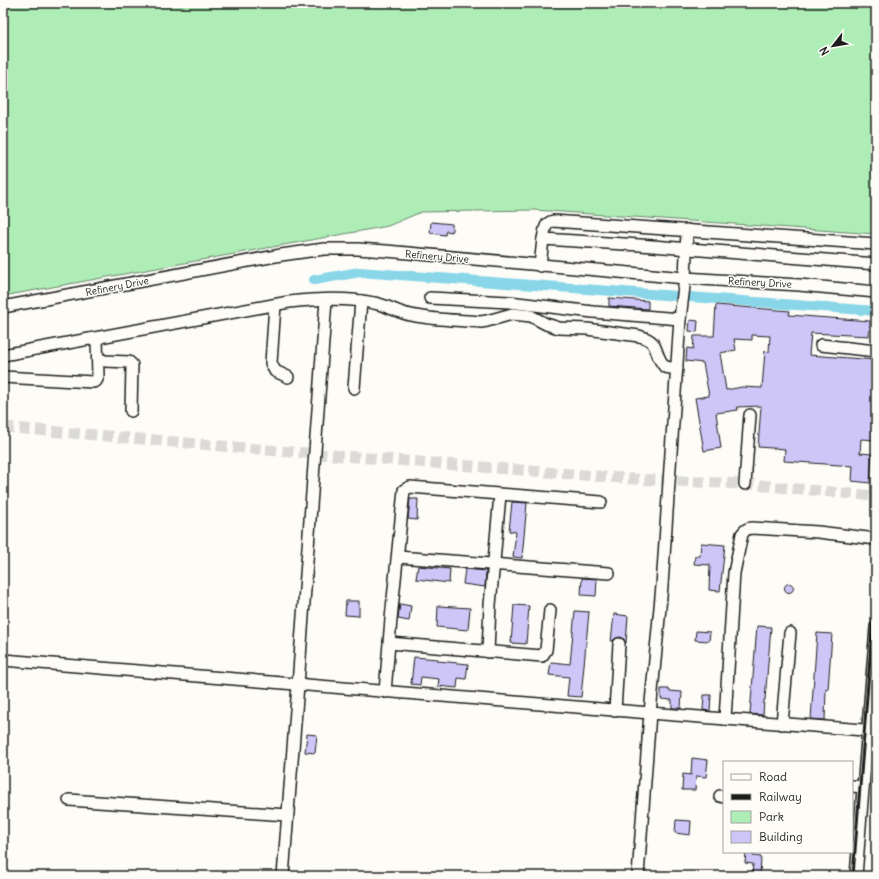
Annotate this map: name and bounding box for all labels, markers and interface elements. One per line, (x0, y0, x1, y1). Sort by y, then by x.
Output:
north arrow (813, 26, 853, 66)
text: N (816, 44, 832, 58)
street label: Refinery Drive (404, 247, 469, 266)
street label: Refinery Drive (84, 274, 150, 299)
street label: Refinery Drive (728, 274, 792, 291)
legend (723, 761, 853, 853)
text: Road (759, 769, 787, 784)
text: Railway (759, 789, 802, 804)
text: Park (759, 809, 784, 824)
text: Building (759, 829, 803, 844)

